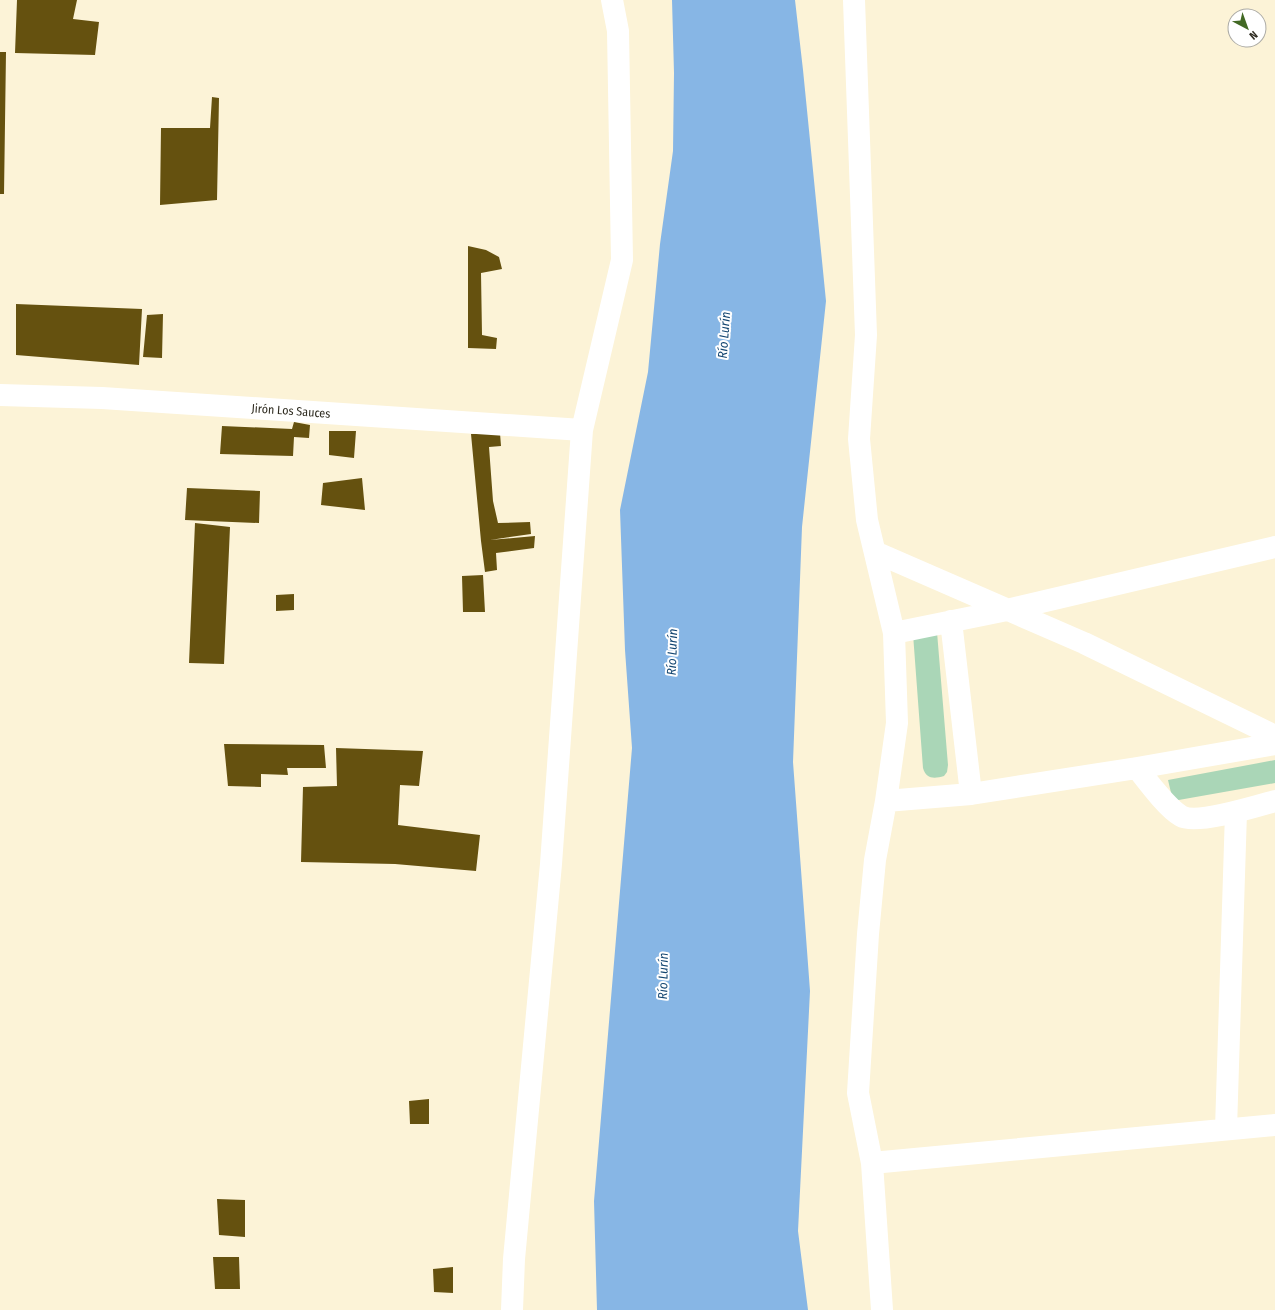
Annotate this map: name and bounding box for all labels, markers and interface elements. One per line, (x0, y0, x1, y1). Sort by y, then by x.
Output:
north arrow (1227, 8, 1267, 48)
text: N (1246, 28, 1260, 42)
water label: Río Lurín (715, 311, 733, 359)
street label: Jirón Los Sauces (251, 401, 331, 421)
water label: Río Lurín (664, 628, 680, 676)
water label: Río Lurín (655, 952, 671, 1000)

